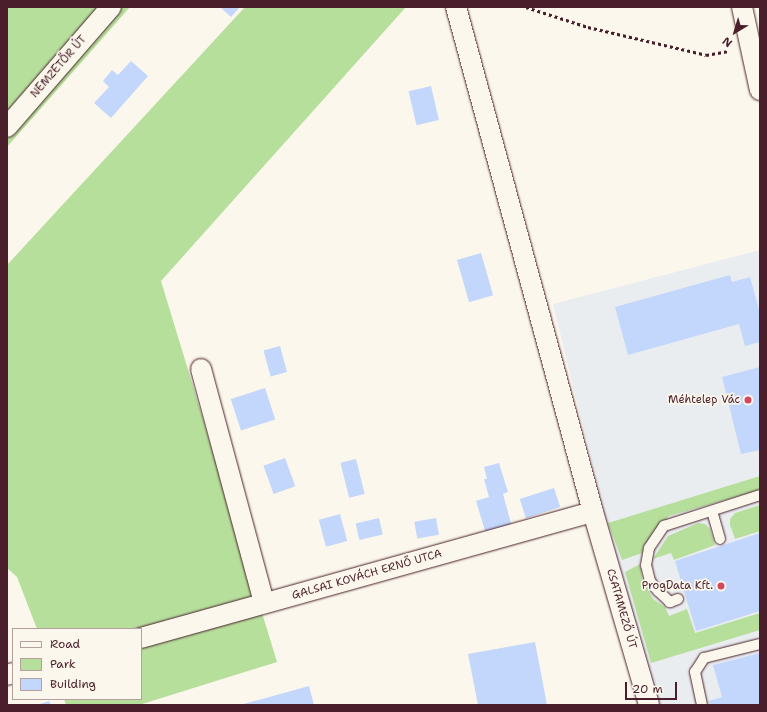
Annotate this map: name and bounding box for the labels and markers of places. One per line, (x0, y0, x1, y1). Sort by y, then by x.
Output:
place label: Méhtelep Vác (668, 393, 740, 407)
marker: Méhtelep Vác (743, 395, 753, 405)
place label: ProgData Kft. (642, 579, 713, 593)
marker: ProgData Kft. (716, 581, 726, 591)

